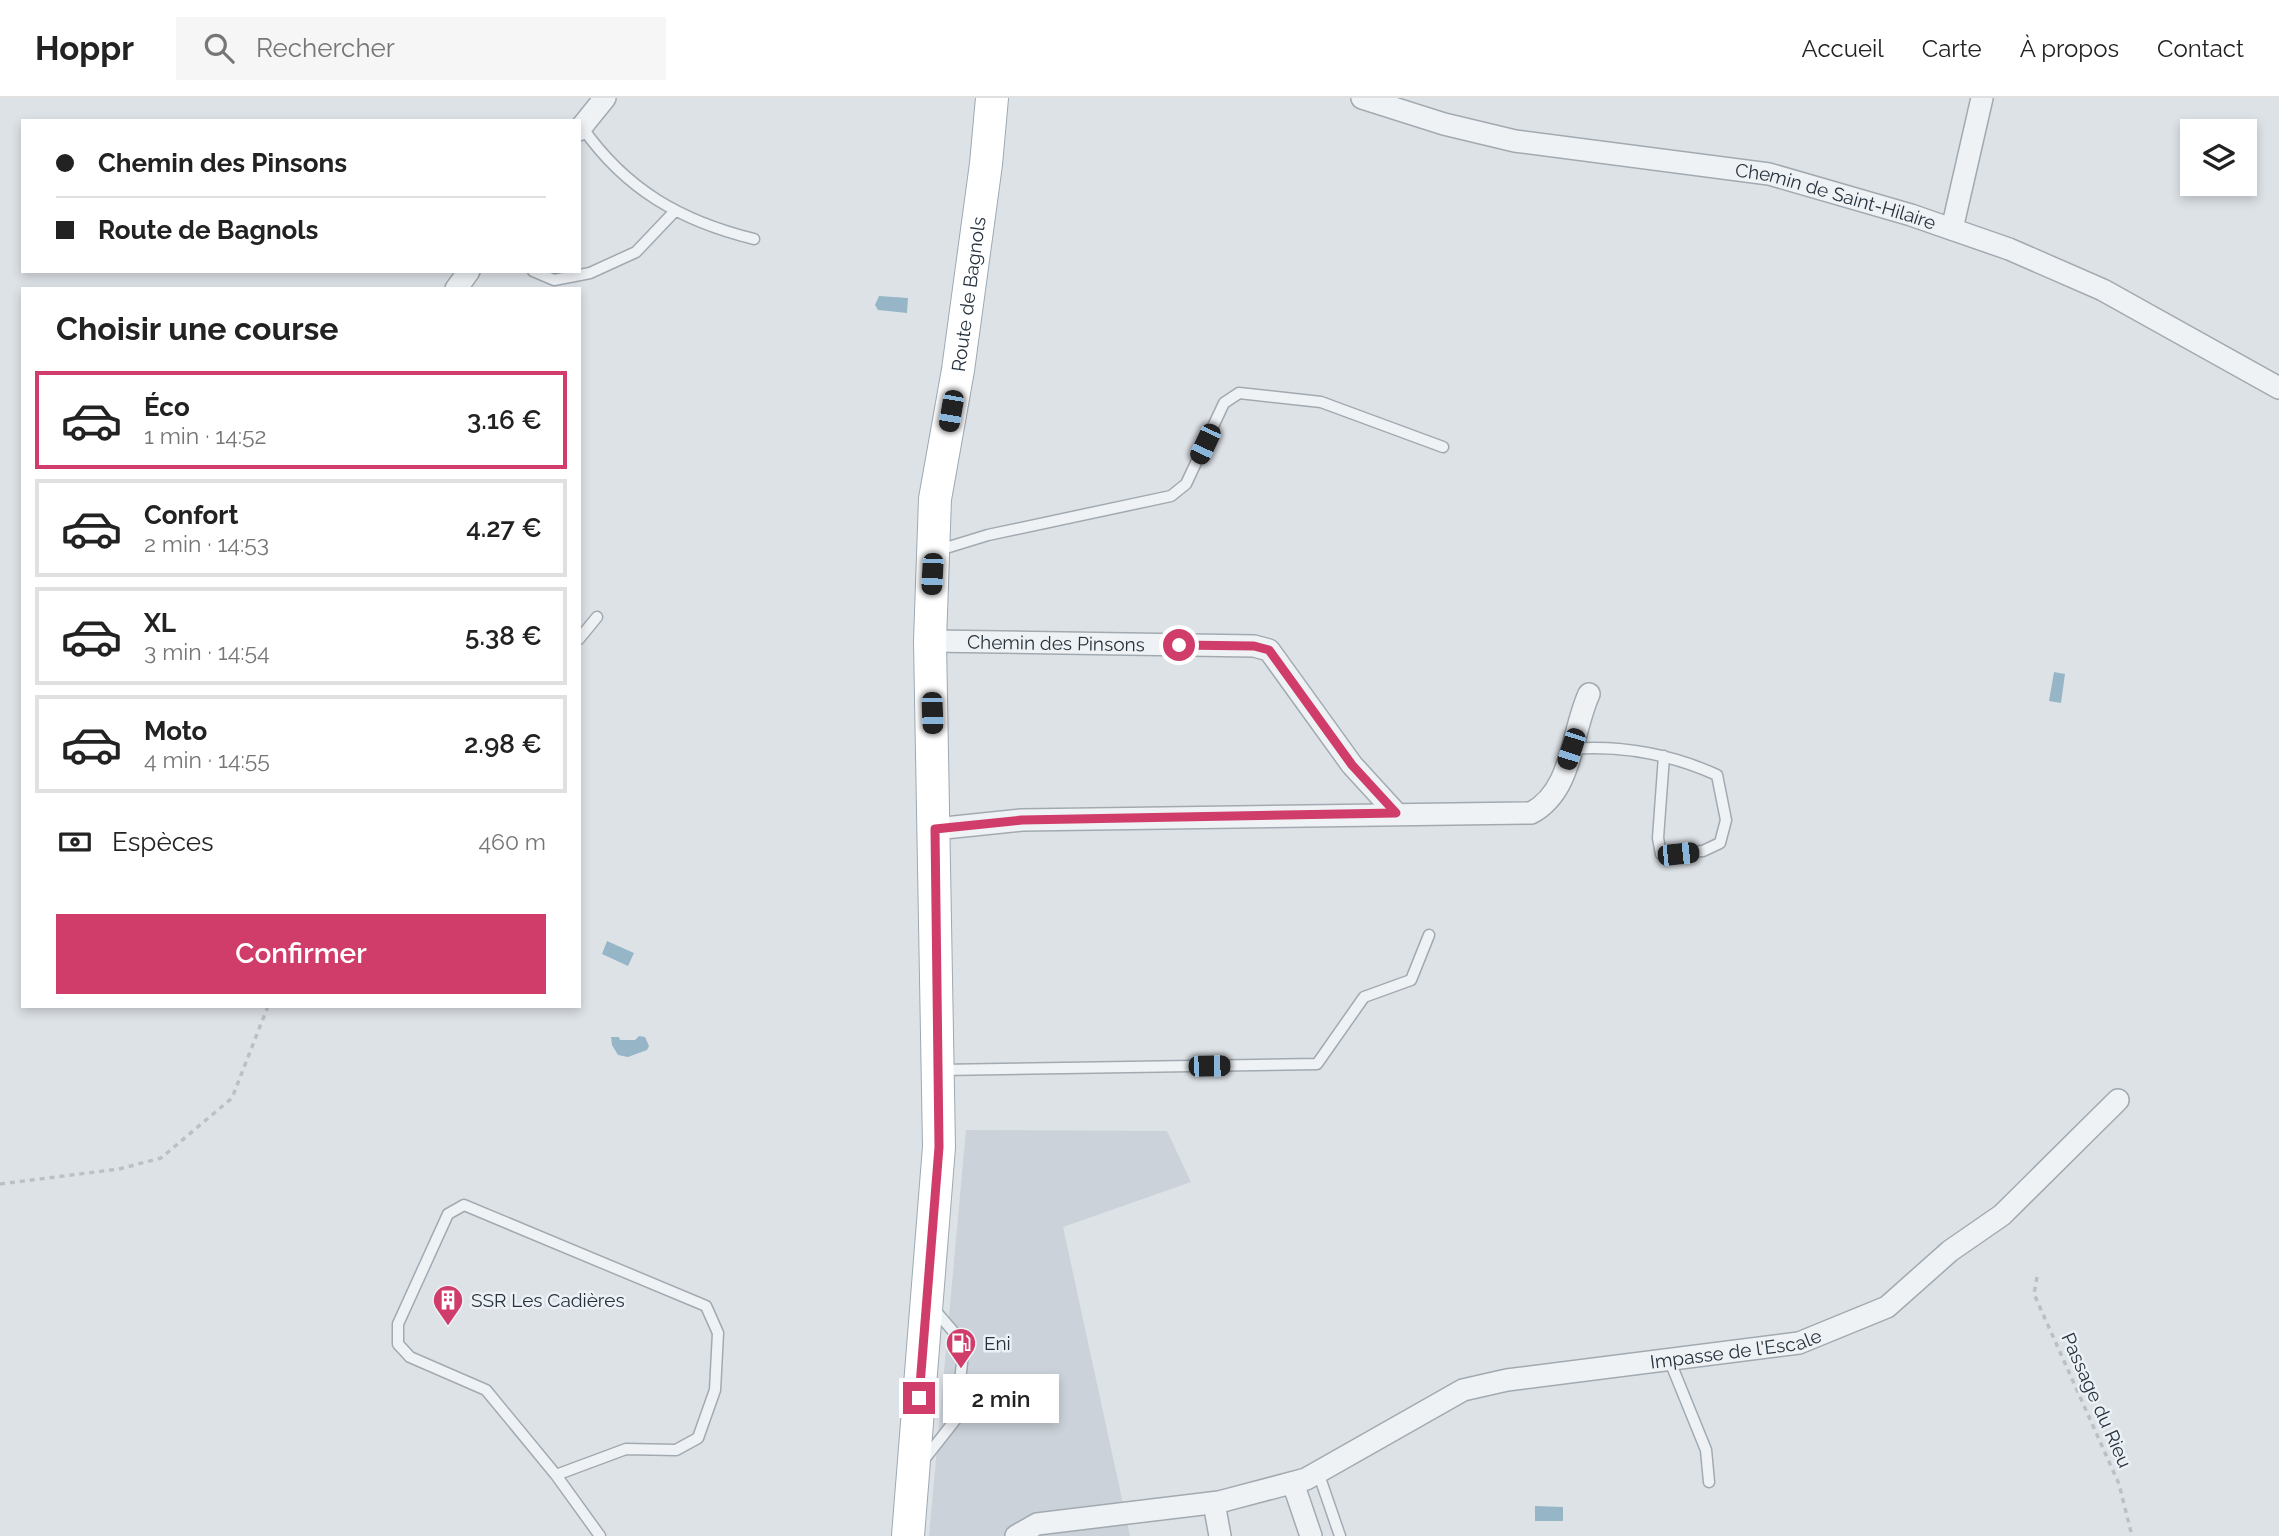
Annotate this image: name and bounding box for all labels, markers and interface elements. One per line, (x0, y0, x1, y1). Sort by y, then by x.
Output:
search box (176, 17, 666, 80)
text: Hoppr (35, 29, 134, 68)
icon: search (200, 29, 238, 67)
text: Rechercher (256, 33, 395, 63)
text: Accueil (1802, 34, 1884, 63)
text: Carte (1922, 34, 1982, 63)
text: À propos (2020, 34, 2119, 63)
text: Contact (2157, 34, 2244, 63)
map controls (2180, 119, 2257, 196)
button: layers (2180, 119, 2257, 196)
text: Chemin des Pinsons (98, 148, 347, 178)
street label: Chemin de Saint-Hilaire (1734, 159, 1939, 234)
text: Route de Bagnols (98, 215, 318, 245)
street label: Route de Bagnols (947, 215, 990, 373)
text: Choisir une course (56, 310, 339, 347)
car (938, 388, 965, 434)
icon: car (60, 389, 123, 452)
text: Éco (144, 392, 190, 422)
text: 3.16 € (467, 405, 542, 435)
car (1187, 421, 1224, 467)
text: 1 min · 14:52 (144, 422, 267, 449)
icon: car (60, 497, 123, 560)
text: Confort (144, 500, 238, 530)
text: 4.27 € (466, 513, 542, 543)
text: 2 min · 14:53 (144, 530, 269, 557)
car (921, 552, 944, 596)
icon: car (60, 605, 123, 668)
text: XL (144, 608, 176, 638)
text: 5.38 € (465, 621, 542, 651)
route start (1163, 629, 1195, 661)
street label: Chemin des Pinsons (967, 631, 1145, 655)
text: 3 min · 14:54 (144, 638, 270, 665)
car (921, 692, 944, 734)
icon: car (60, 713, 123, 776)
text: Moto (144, 716, 207, 746)
car (1555, 726, 1588, 772)
text: 2.98 € (464, 729, 542, 759)
text: 4 min · 14:55 (144, 746, 270, 773)
icon: cash (56, 823, 94, 861)
text: Espèces (112, 827, 214, 857)
text: 460 m (478, 828, 546, 855)
car (1657, 841, 1700, 867)
button: Confirmer (56, 914, 546, 994)
car (1188, 1055, 1231, 1077)
building icon: SSR Les Cadières (431, 1283, 465, 1327)
place label: SSR Les Cadières (471, 1289, 625, 1311)
street label: Impasse de l'Escale (1649, 1324, 1825, 1373)
fuel station icon: Eni (944, 1326, 978, 1370)
street label: Passage du Rieu (2057, 1329, 2137, 1471)
place label: Eni (984, 1332, 1011, 1354)
callout: 2 min (944, 1374, 1059, 1422)
route end (903, 1382, 935, 1414)
text: 2 min (972, 1385, 1030, 1412)

